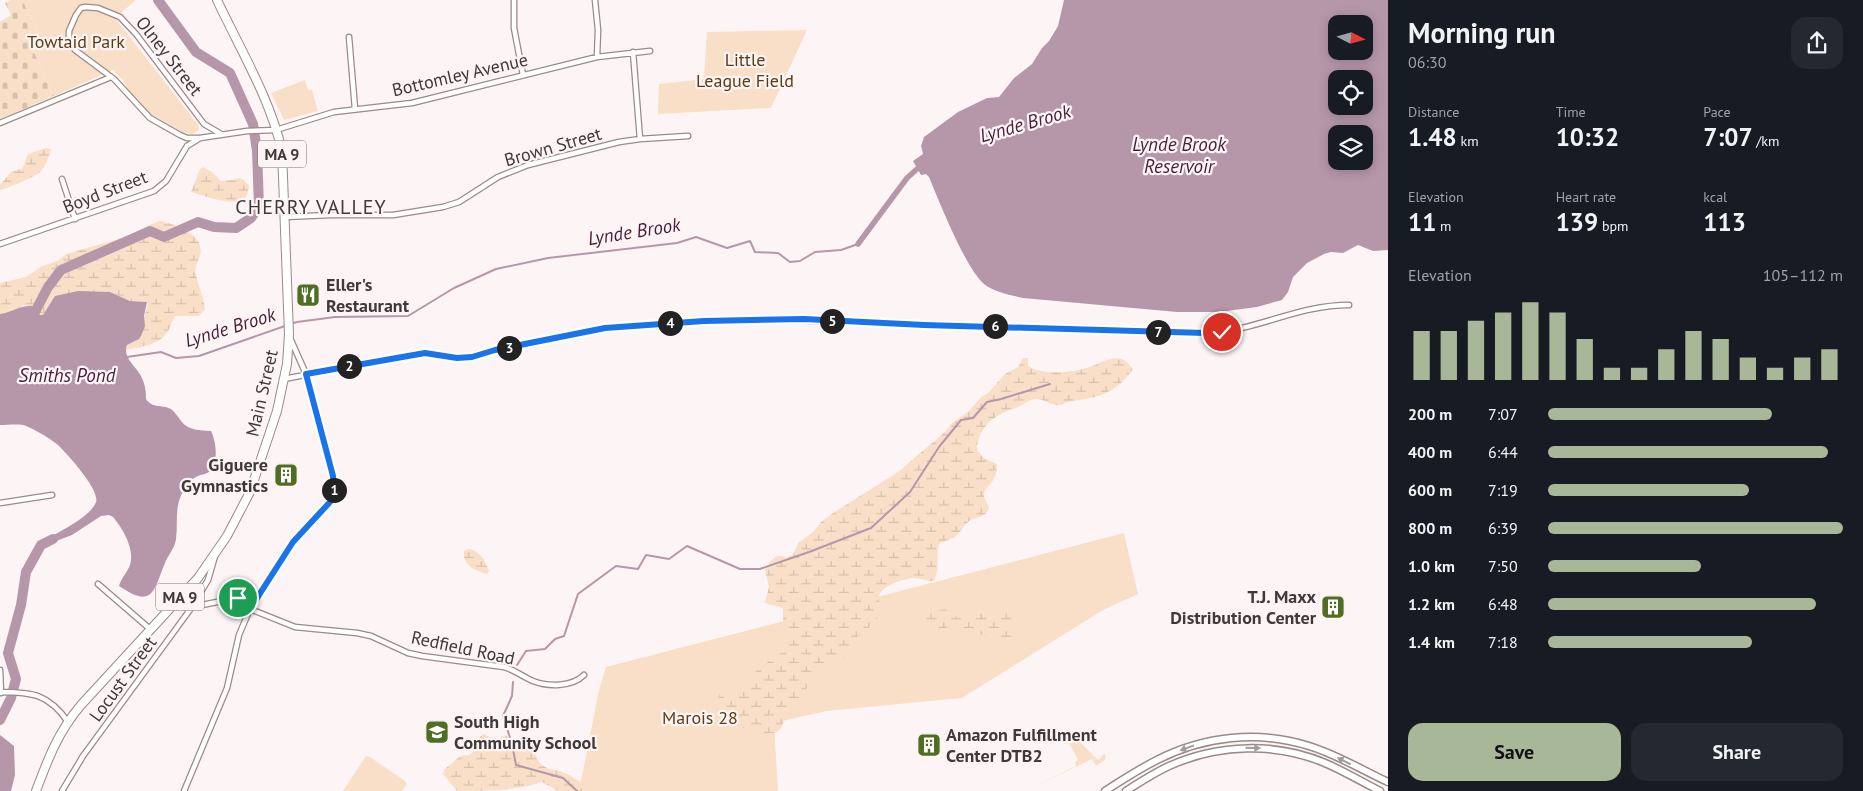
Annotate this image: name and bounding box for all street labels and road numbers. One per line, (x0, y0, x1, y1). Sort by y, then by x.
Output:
street label: Olney Street (131, 11, 208, 100)
street label: Bottomley Avenue (390, 48, 530, 101)
street label: Brown Street (502, 122, 604, 171)
road number: MA 9 (258, 140, 306, 168)
street label: Boyd Street (59, 165, 150, 218)
street label: Main Street (240, 347, 283, 439)
road number: MA 9 (156, 584, 204, 610)
street label: Redfield Road (409, 625, 517, 670)
street label: Locust Street (84, 631, 161, 726)

